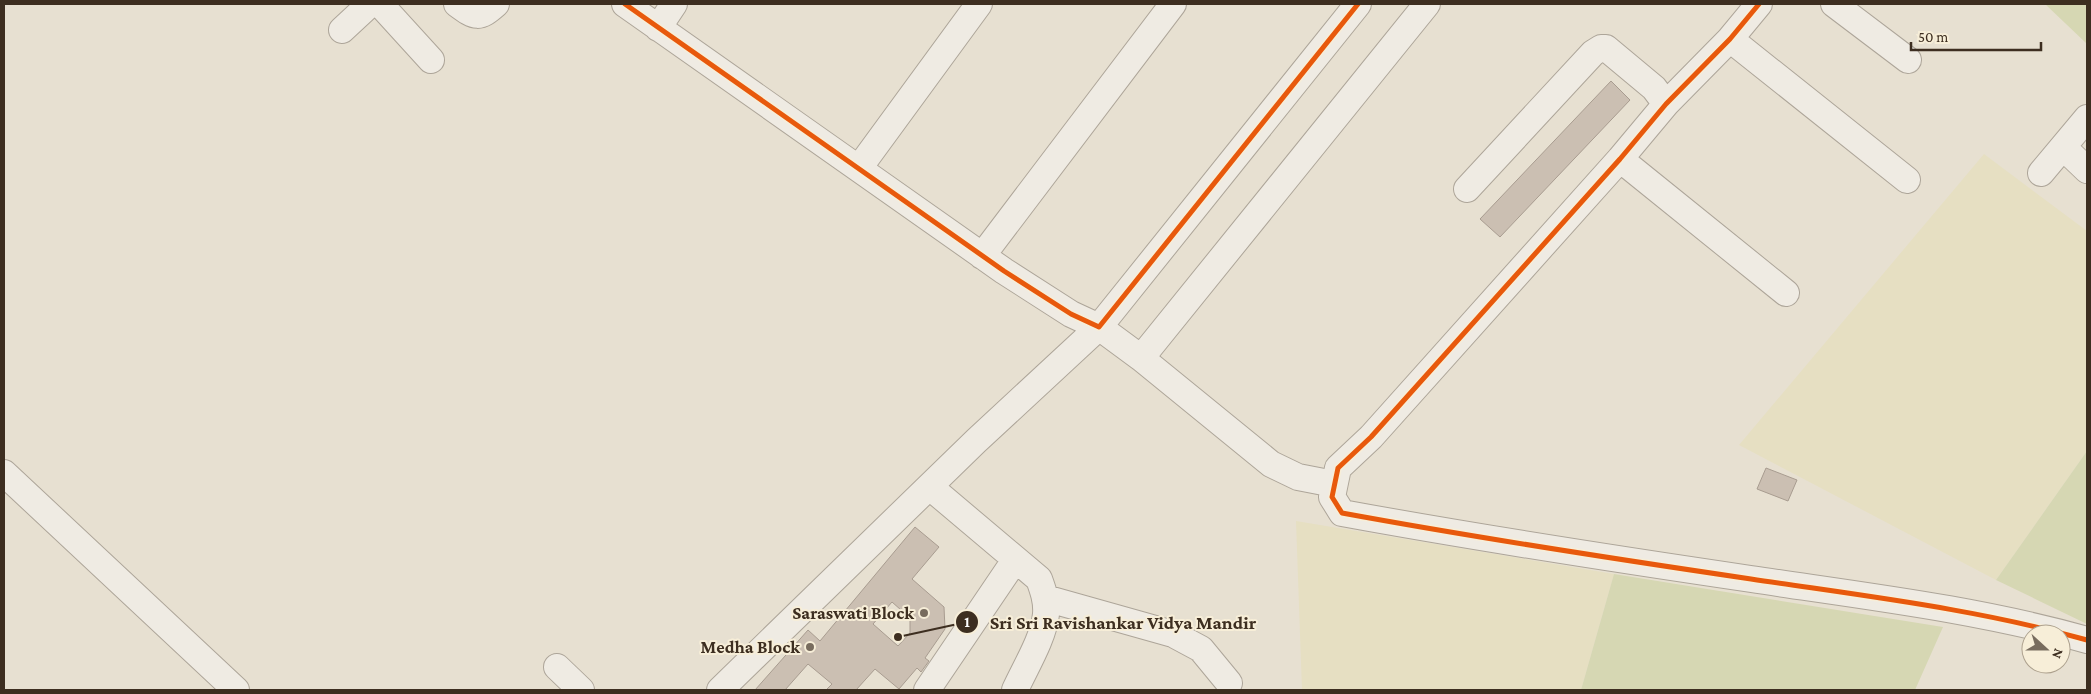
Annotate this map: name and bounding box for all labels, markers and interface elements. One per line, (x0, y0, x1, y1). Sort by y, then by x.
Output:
scale bar (1911, 20, 2041, 52)
text: 50 m (1918, 29, 1948, 45)
place label: Saraswati Block (792, 603, 914, 623)
callout: Sri Sri Ravishankar Vidya Mandir (954, 605, 1266, 639)
marker: Saraswati Block (918, 607, 930, 619)
text: Sri Sri Ravishankar Vidya Mandir (990, 612, 1257, 633)
text: 1 (964, 614, 970, 630)
north arrow (2021, 624, 2071, 674)
place label: Medha Block (701, 637, 800, 657)
marker: Medha Block (804, 641, 816, 653)
text: N (2049, 646, 2067, 661)

